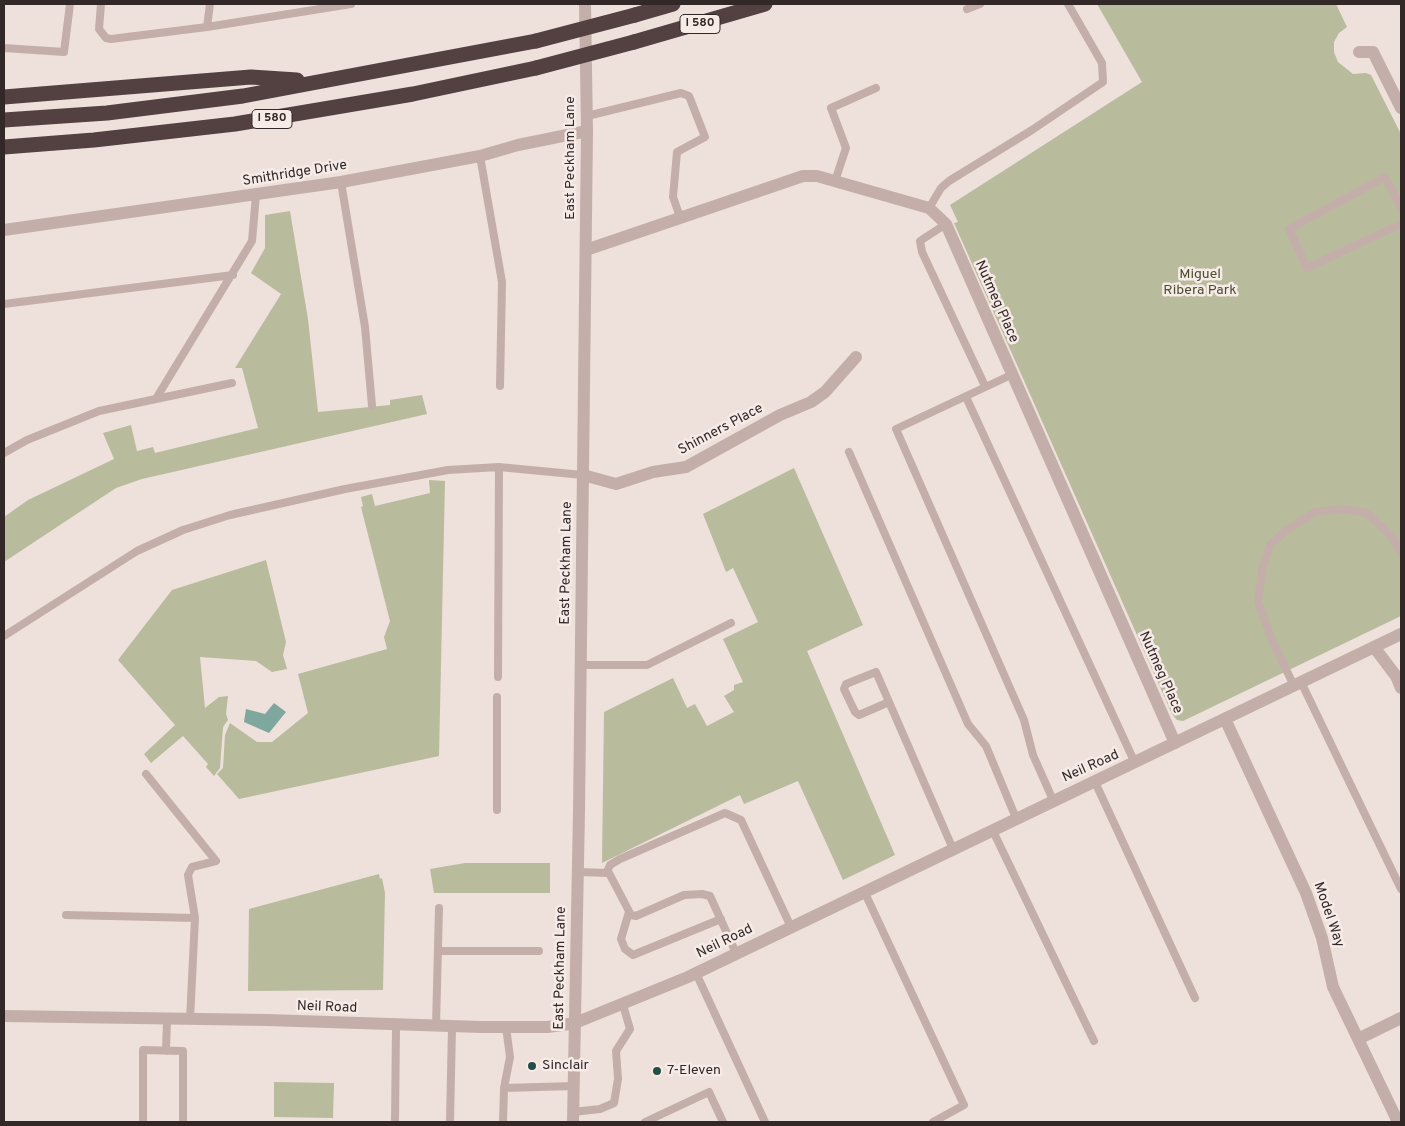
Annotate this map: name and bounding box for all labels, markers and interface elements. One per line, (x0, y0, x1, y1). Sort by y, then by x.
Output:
road number: I 580 (680, 14, 720, 34)
street label: East Peckham Lane (563, 96, 579, 220)
road number: I 580 (252, 110, 292, 128)
street label: Smithridge Drive (242, 157, 348, 191)
street label: Nutmeg Place (970, 258, 1022, 346)
park label: Miguel Ribera Park (1163, 267, 1237, 300)
street label: Shinners Place (676, 401, 766, 459)
street label: East Peckham Lane (558, 501, 576, 625)
street label: Nutmeg Place (1134, 629, 1186, 717)
street label: Neil Road (1060, 747, 1122, 787)
street label: Model Way (1309, 880, 1347, 950)
street label: East Peckham Lane (552, 906, 570, 1030)
street label: Neil Road (694, 921, 756, 963)
street label: Neil Road (297, 999, 357, 1017)
place label: Sinclair (542, 1058, 589, 1074)
marker: Sinclair (526, 1060, 538, 1072)
place label: 7-Eleven (667, 1063, 721, 1079)
marker: 7-Eleven (651, 1065, 663, 1077)

